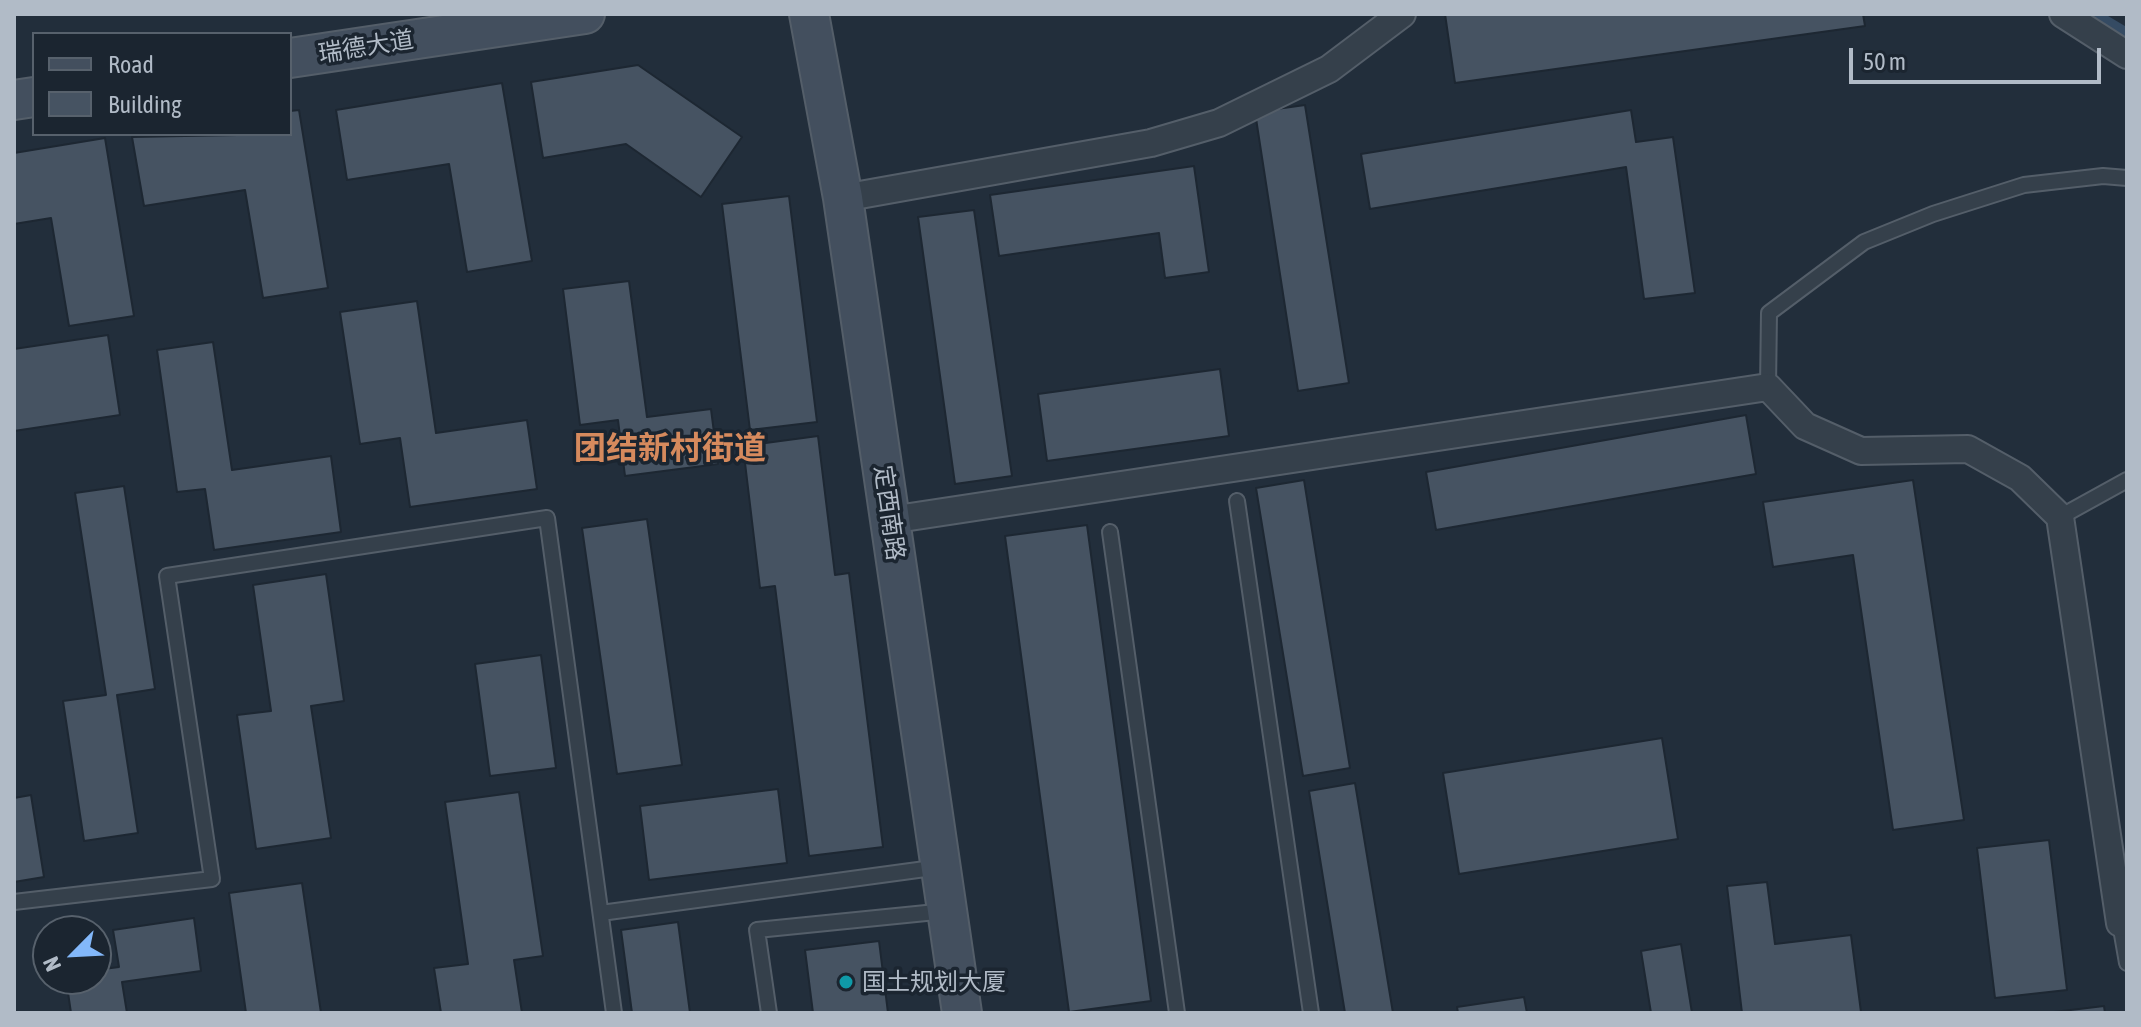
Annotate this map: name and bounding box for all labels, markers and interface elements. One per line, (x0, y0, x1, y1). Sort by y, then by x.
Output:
street label: 瑞德大道 (316, 25, 416, 69)
legend (32, 32, 292, 136)
scale bar (1853, 32, 2105, 82)
text: 50 m (1863, 48, 1906, 75)
text: Road (108, 51, 154, 78)
text: Building (108, 91, 181, 118)
district label: 团结新村街道 (574, 430, 766, 468)
street label: 定西南路 (868, 463, 910, 563)
north arrow (32, 915, 112, 995)
text: N (37, 953, 66, 975)
place label: 国土规划大厦 (862, 968, 1006, 996)
marker: 国土规划大厦 (837, 973, 855, 991)

